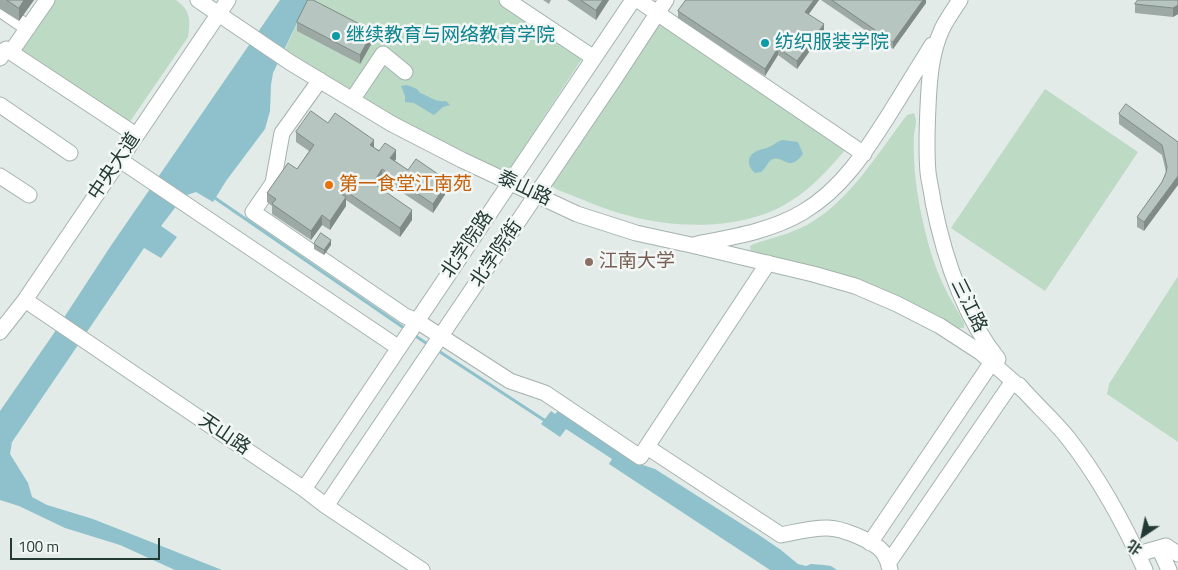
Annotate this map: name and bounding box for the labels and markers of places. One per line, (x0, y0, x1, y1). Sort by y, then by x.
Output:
place label: 继续教育与网络教育学院 (346, 25, 555, 47)
marker: 继续教育与网络教育学院 (330, 30, 342, 42)
place label: 纺织服装学院 (775, 32, 889, 54)
marker: 纺织服装学院 (759, 37, 771, 49)
place label: 第一食堂江南苑 (339, 174, 472, 196)
marker: 第一食堂江南苑 (323, 179, 335, 191)
place label: 江南大学 (599, 251, 675, 273)
marker: 江南大学 (583, 256, 595, 268)

